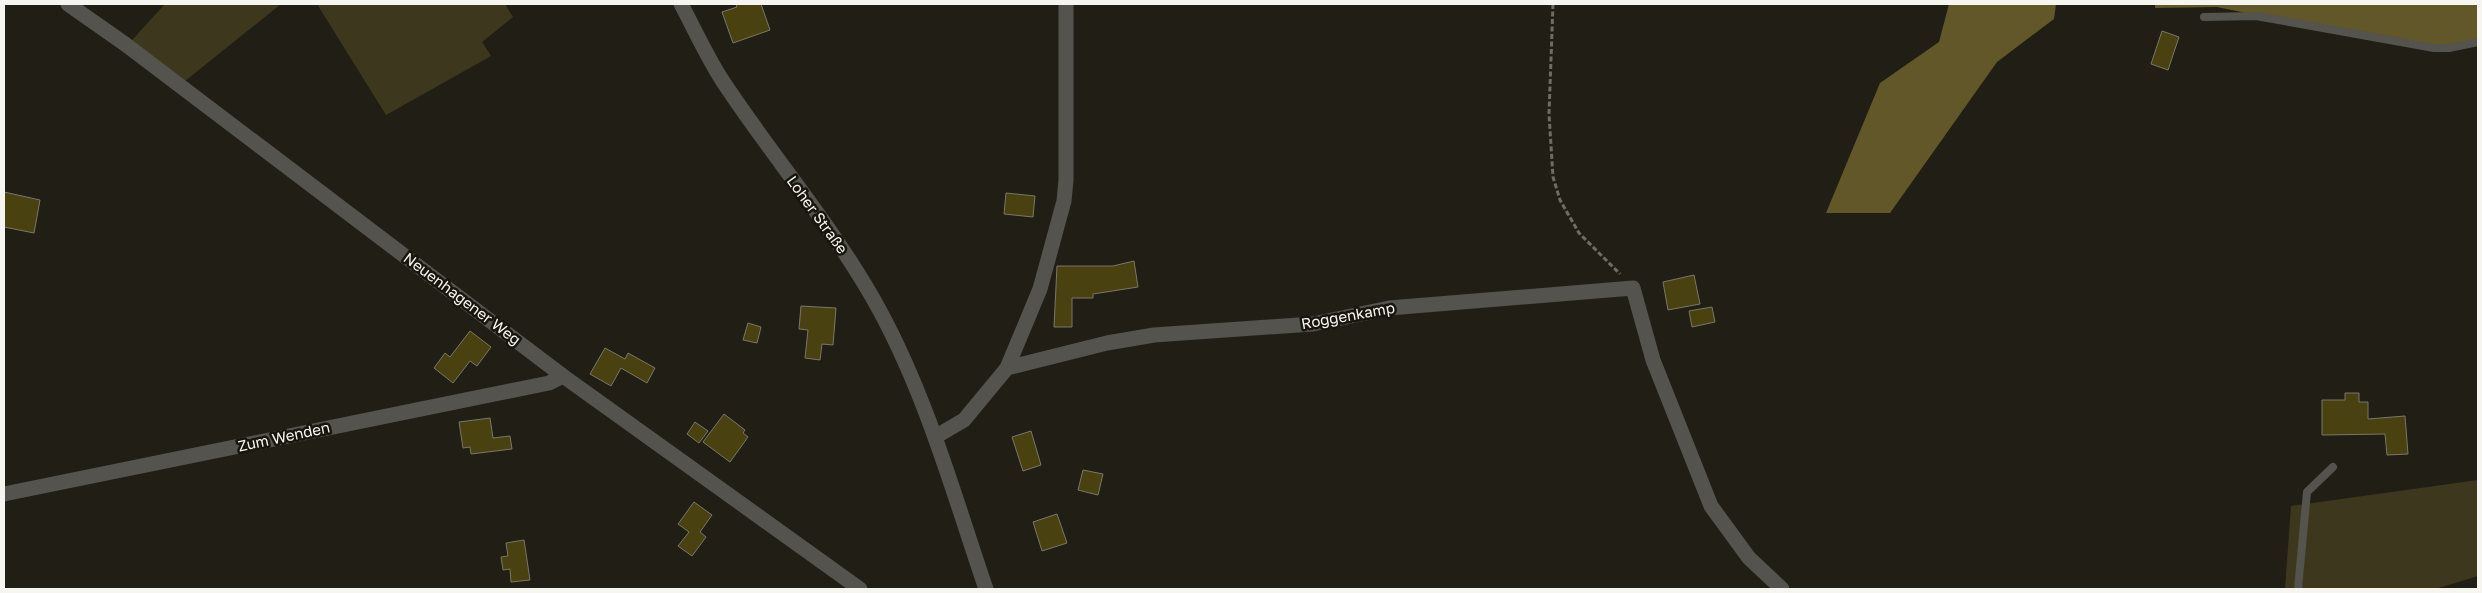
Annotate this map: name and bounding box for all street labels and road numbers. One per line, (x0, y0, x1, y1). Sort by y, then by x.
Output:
street label: Loher Straße (784, 172, 852, 257)
street label: Neuenhagener Weg (400, 248, 525, 348)
street label: Roggenkamp (1300, 298, 1396, 332)
street label: Zum Wenden (236, 417, 331, 455)

